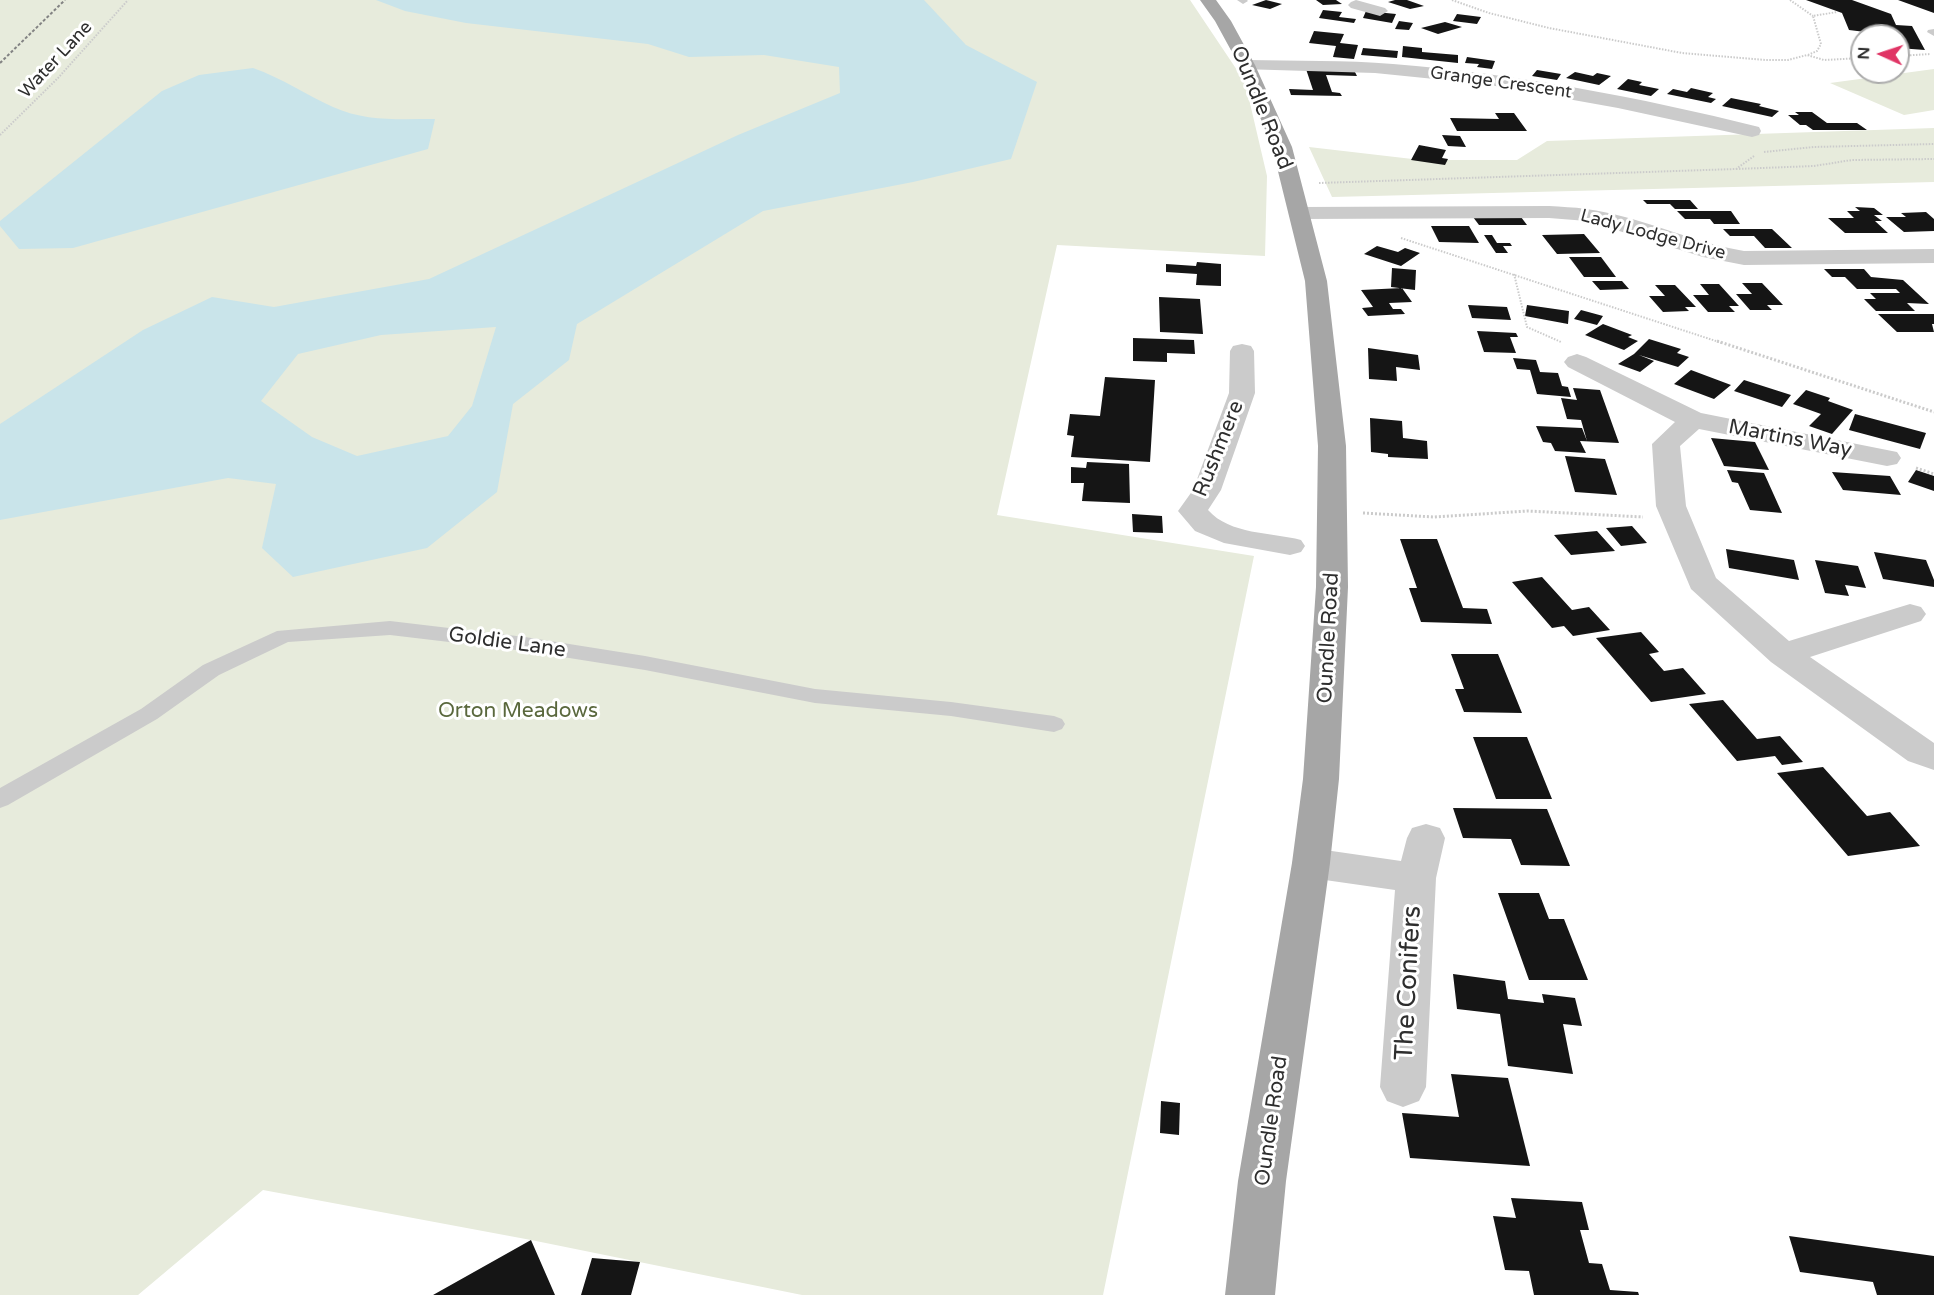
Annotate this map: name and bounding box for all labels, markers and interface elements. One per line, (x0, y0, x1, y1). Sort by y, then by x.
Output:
street label: Water Lane (15, 17, 97, 103)
north arrow (1850, 24, 1910, 84)
street label: Oundle Road (1225, 43, 1297, 173)
text: N (1854, 46, 1874, 60)
street label: Grange Crescent (1429, 62, 1573, 104)
street label: Lady Lodge Drive (1578, 205, 1728, 265)
street label: Rushmere (1188, 397, 1250, 501)
street label: Martins Way (1726, 415, 1854, 463)
street label: Oundle Road (1313, 572, 1345, 704)
street label: Goldie Lane (447, 622, 567, 664)
park label: Orton Meadows (438, 698, 598, 724)
street label: The Conifers (1389, 905, 1429, 1061)
street label: Oundle Road (1250, 1054, 1294, 1188)

